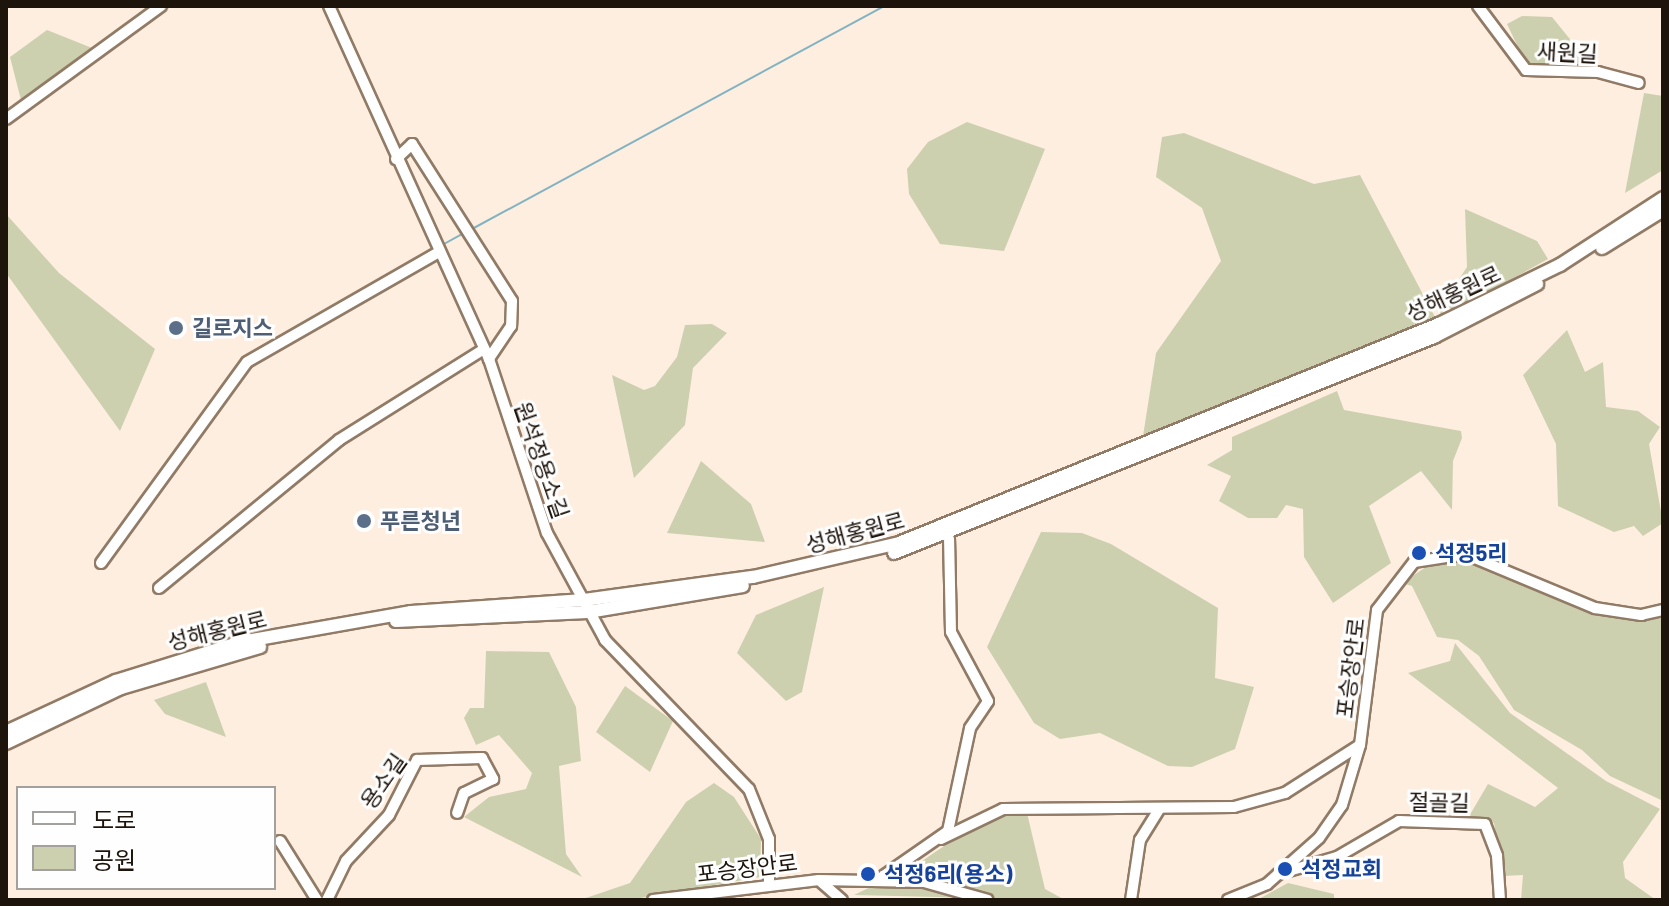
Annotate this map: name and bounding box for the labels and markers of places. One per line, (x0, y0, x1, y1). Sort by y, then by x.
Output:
place label: 길로지스 (192, 315, 273, 341)
marker: 길로지스 (167, 319, 185, 337)
place label: 푸른청년 (380, 508, 461, 534)
marker: 푸른청년 (355, 512, 373, 530)
place label: 석정5리 (1435, 540, 1508, 566)
marker: 석정5리 (1410, 544, 1428, 562)
place label: 석정교회 (1301, 856, 1382, 882)
marker: 석정교회 (1276, 860, 1294, 878)
place label: 석정6리(용소) (884, 861, 1012, 887)
marker: 석정6리(용소) (859, 865, 877, 883)

